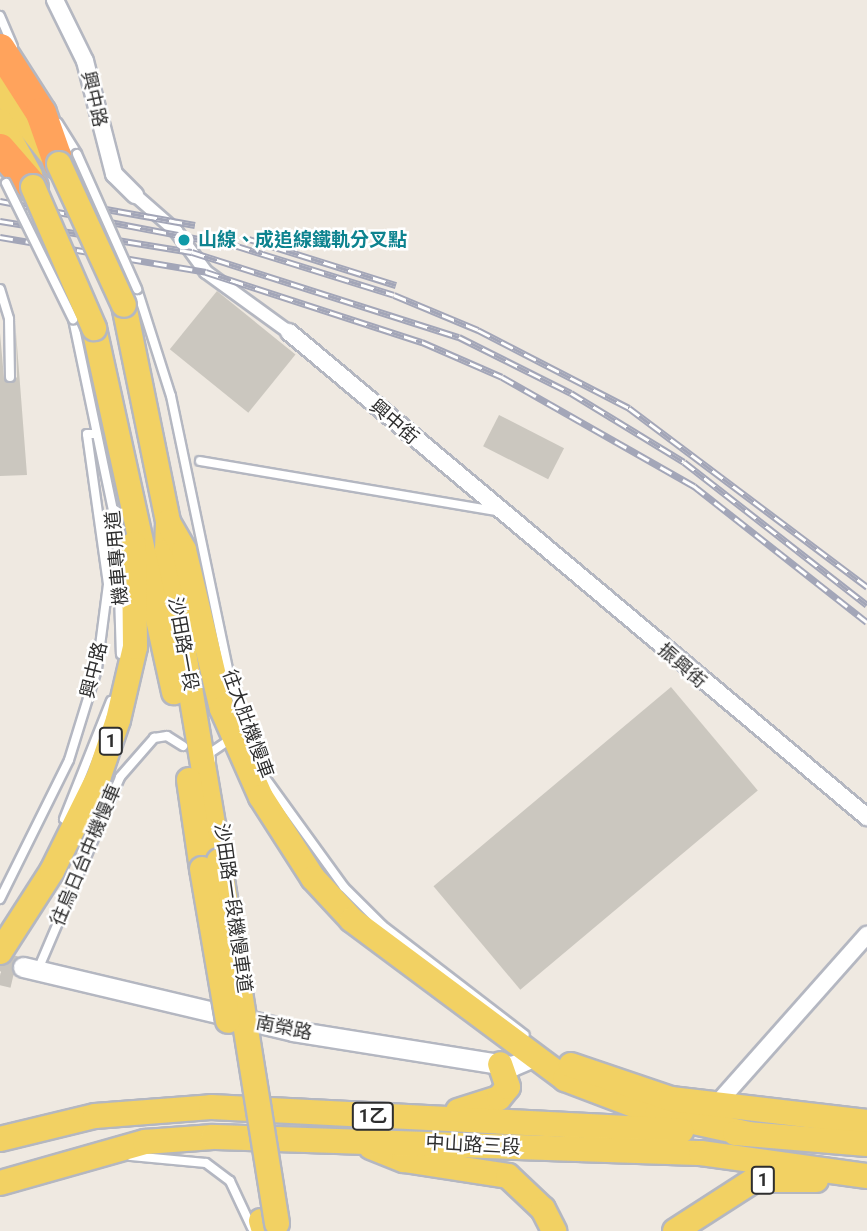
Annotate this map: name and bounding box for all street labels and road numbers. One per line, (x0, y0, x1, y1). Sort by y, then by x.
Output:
street label: 興中路 (76, 69, 112, 129)
street label: 興中街 (365, 395, 423, 449)
street label: 機車專用道 (102, 510, 132, 606)
street label: 沙田路一段 (164, 595, 202, 693)
street label: 振興街 (653, 639, 711, 693)
street label: 興中路 (76, 640, 112, 700)
street label: 往大肚機慢車 (218, 667, 278, 781)
road number: 1 (99, 726, 123, 756)
street label: 往烏日台中機慢車 (46, 781, 126, 929)
street label: 沙田路一段機慢車道 (210, 822, 256, 994)
street label: 南榮路 (254, 1011, 314, 1045)
road number: 1乙 (350, 1101, 396, 1130)
street label: 中山路三段 (425, 1131, 521, 1159)
road number: 1 (751, 1166, 775, 1195)

